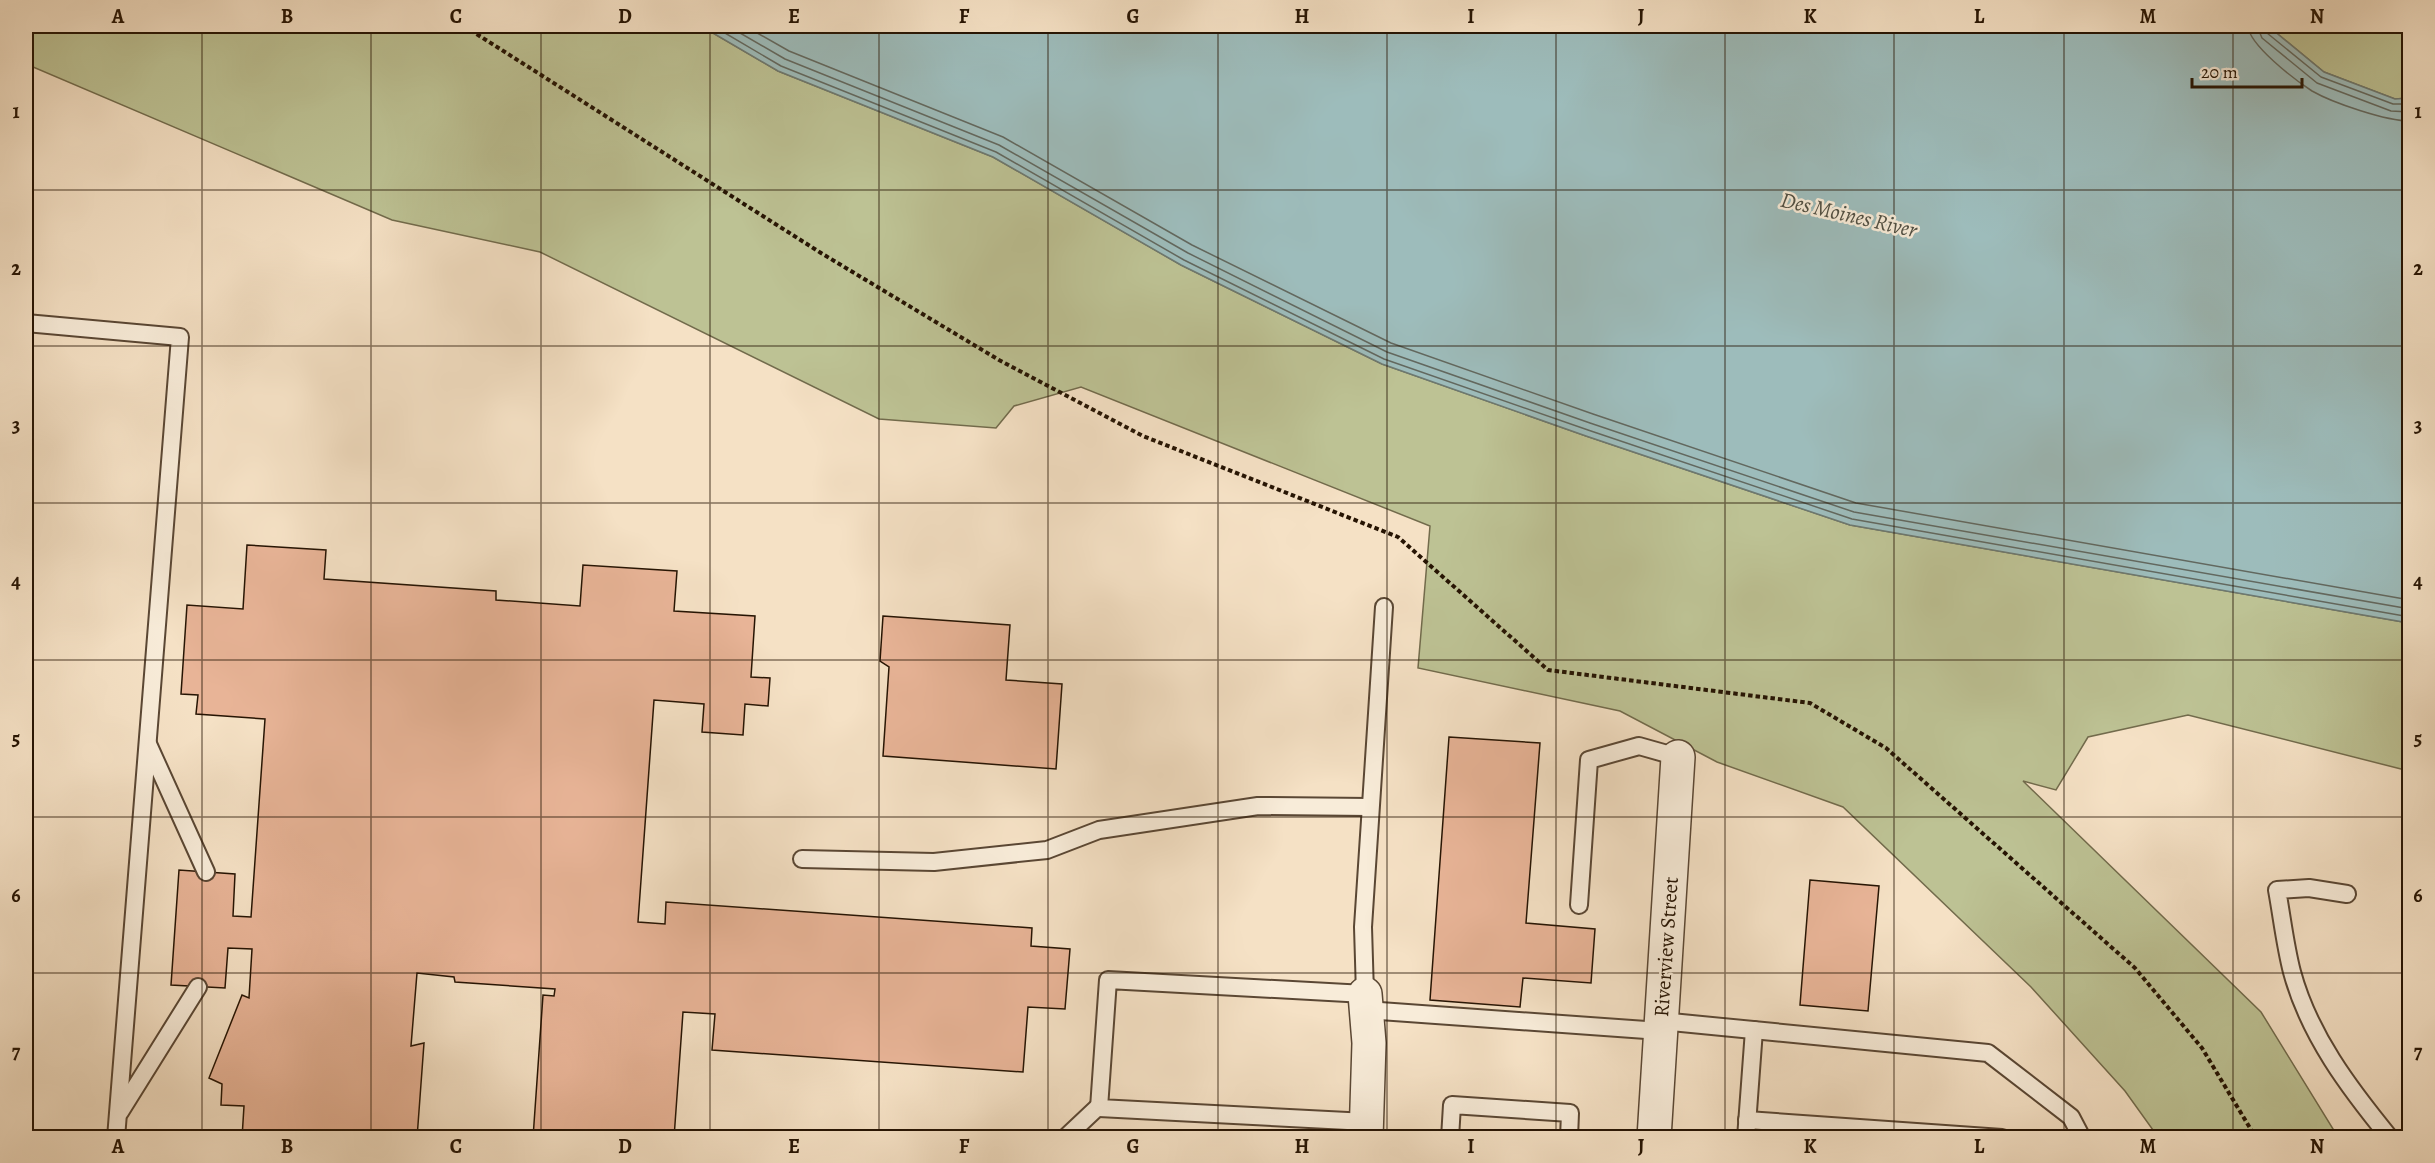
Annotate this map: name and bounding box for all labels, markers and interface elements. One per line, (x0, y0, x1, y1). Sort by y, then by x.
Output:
text: A (111, 3, 125, 30)
text: B (281, 3, 293, 30)
text: C (450, 3, 462, 30)
text: D (618, 3, 632, 30)
text: E (788, 3, 800, 30)
text: F (959, 3, 970, 30)
text: G (1126, 3, 1140, 30)
text: H (1295, 3, 1310, 30)
text: I (1467, 3, 1475, 30)
text: J (1638, 3, 1645, 30)
text: K (1803, 3, 1817, 30)
text: L (1974, 3, 1985, 30)
text: M (2140, 3, 2157, 30)
text: N (2310, 3, 2325, 30)
scale bar (2192, 51, 2302, 89)
text: 20 m (2201, 60, 2238, 84)
text: 1 (12, 98, 20, 125)
text: 1 (2414, 98, 2422, 125)
water label: Des Moines River (1778, 185, 1921, 246)
text: 2 (11, 255, 21, 282)
text: 2 (2413, 255, 2423, 282)
text: 3 (12, 412, 20, 439)
text: 3 (2414, 412, 2422, 439)
text: 4 (11, 568, 21, 595)
text: 4 (2413, 568, 2423, 595)
text: 5 (12, 725, 20, 752)
text: 5 (2414, 725, 2422, 752)
street label: Riverview Street (1647, 876, 1685, 1018)
text: 6 (11, 882, 21, 909)
text: 6 (2413, 882, 2423, 909)
text: 7 (12, 1038, 21, 1065)
text: 7 (2414, 1038, 2423, 1065)
text: A (111, 1133, 125, 1160)
text: B (281, 1133, 293, 1160)
text: C (450, 1133, 462, 1160)
text: D (618, 1133, 632, 1160)
text: E (788, 1133, 800, 1160)
text: F (959, 1133, 970, 1160)
text: G (1126, 1133, 1140, 1160)
text: H (1295, 1133, 1310, 1160)
text: I (1467, 1133, 1475, 1160)
text: J (1638, 1133, 1645, 1160)
text: K (1803, 1133, 1817, 1160)
text: L (1974, 1133, 1985, 1160)
text: M (2140, 1133, 2157, 1160)
text: N (2310, 1133, 2325, 1160)

